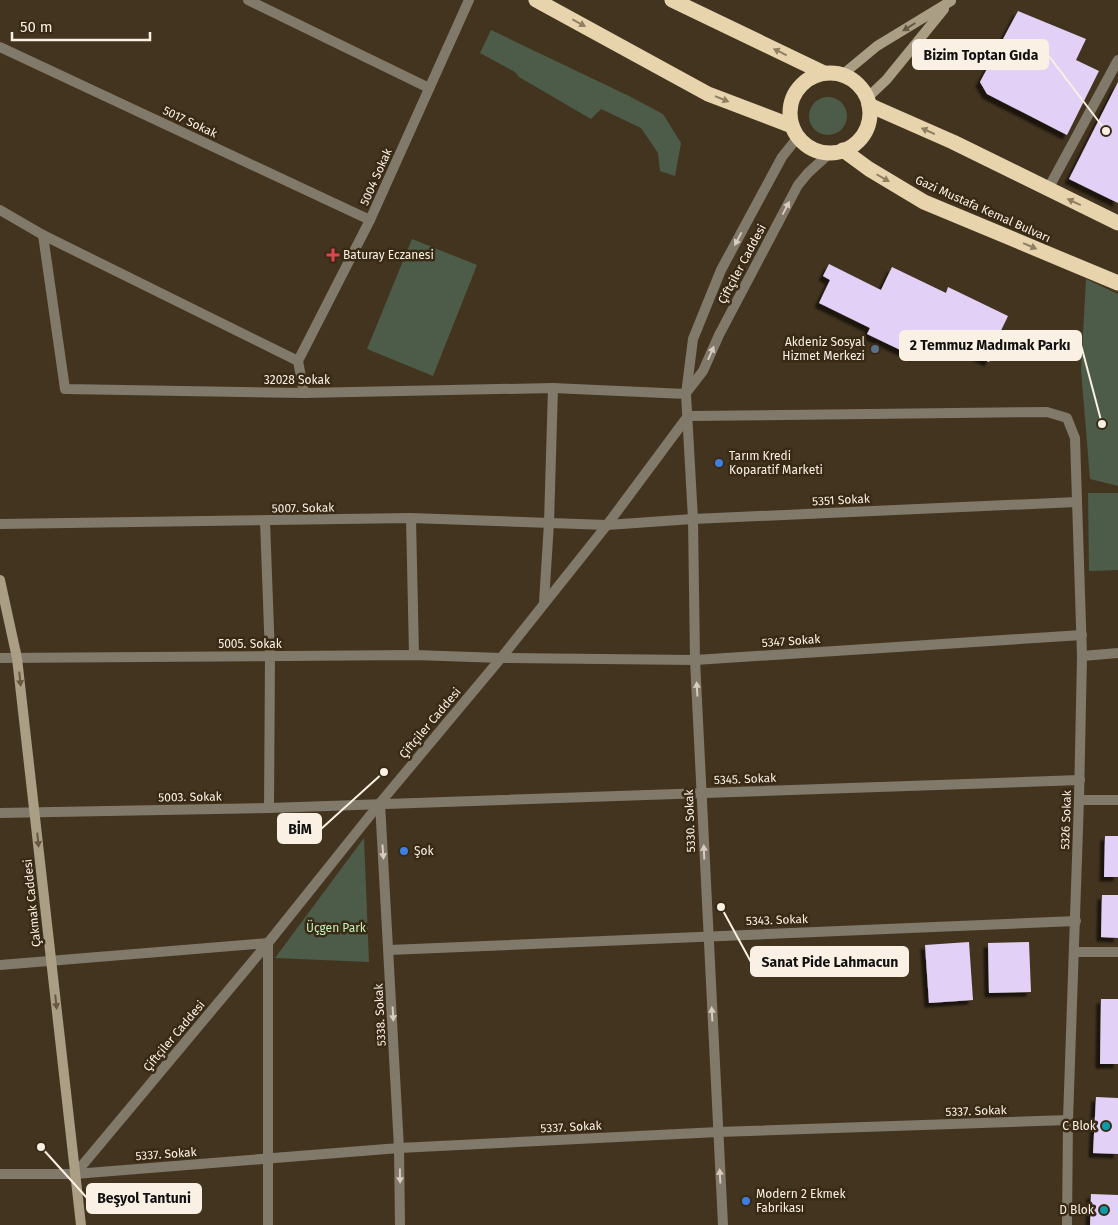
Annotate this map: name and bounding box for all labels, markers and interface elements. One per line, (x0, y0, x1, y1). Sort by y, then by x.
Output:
scale bar (12, 10, 150, 42)
text: 50 m (20, 18, 53, 36)
one-way arrow (572, 19, 586, 27)
one-way arrow (903, 22, 916, 31)
callout: Bizim Toptan Gıda (913, 40, 1048, 69)
text: Bizim Toptan Gıda (924, 47, 1039, 64)
one-way arrow (773, 48, 787, 56)
one-way arrow (715, 96, 730, 104)
street label: 5017 Sokak (161, 103, 220, 141)
one-way arrow (921, 126, 935, 134)
street label: 5004 Sokak (357, 145, 395, 208)
street label: Gazi Mustafa Kemal Bulvarı (913, 173, 1053, 245)
one-way arrow (876, 174, 891, 182)
one-way arrow (1067, 198, 1081, 206)
one-way arrow (782, 201, 790, 216)
street label: Çiftçiler Caddesi (715, 222, 769, 306)
one-way arrow (734, 232, 742, 246)
one-way arrow (1023, 242, 1038, 250)
place label: Baturay Eczanesi (343, 248, 434, 262)
marker: Baturay Eczanesi (327, 249, 339, 261)
callout: 2 Temmuz Madımak Parkı (900, 331, 1081, 360)
place label: Akdeniz Sosyal Hizmet Merkezi (782, 335, 865, 363)
text: 2 Temmuz Madımak Parkı (910, 337, 1070, 354)
marker: Akdeniz Sosyal Hizmet Merkezi (869, 343, 881, 355)
one-way arrow (707, 346, 715, 360)
street label: 32028 Sokak (264, 373, 331, 387)
place label: Tarım Kredi Koparatif Marketi (729, 449, 823, 477)
marker: Tarım Kredi Koparatif Marketi (713, 457, 725, 469)
street label: 5351 Sokak (812, 491, 871, 509)
street label: 5007. Sokak (272, 500, 335, 516)
street label: 5347 Sokak (761, 632, 822, 650)
street label: 5005. Sokak (218, 637, 283, 651)
one-way arrow (16, 671, 24, 687)
one-way arrow (692, 681, 700, 697)
street label: Çiftçiler Caddesi (396, 685, 464, 761)
street label: 5345. Sokak (714, 771, 777, 787)
street label: 5003. Sokak (158, 789, 223, 805)
street label: 5330. Sokak (682, 789, 698, 853)
street label: 5326 Sokak (1058, 789, 1074, 850)
callout: BİM (278, 814, 321, 843)
text: BİM (288, 820, 312, 838)
one-way arrow (34, 833, 42, 849)
one-way arrow (700, 843, 708, 859)
one-way arrow (380, 844, 388, 860)
place label: Şok (414, 844, 435, 858)
marker: Şok (398, 845, 410, 857)
street label: Çakmak Caddesi (20, 858, 44, 948)
street label: 5343. Sokak (746, 912, 809, 928)
park label: Üçgen Park (306, 919, 367, 935)
callout: Sanat Pide Lahmacun (751, 947, 908, 976)
text: Sanat Pide Lahmacun (762, 954, 898, 971)
street label: 5338. Sokak (371, 982, 389, 1047)
one-way arrow (52, 994, 60, 1010)
street label: Çiftçiler Caddesi (140, 998, 208, 1074)
one-way arrow (389, 1006, 397, 1022)
one-way arrow (708, 1006, 716, 1022)
street label: 5337. Sokak (945, 1103, 1008, 1119)
street label: 5337. Sokak (540, 1118, 603, 1136)
place label: C Blok (1062, 1119, 1097, 1133)
marker: C Blok (1100, 1120, 1112, 1132)
street label: 5337. Sokak (135, 1145, 198, 1163)
one-way arrow (716, 1168, 724, 1184)
one-way arrow (396, 1169, 404, 1185)
callout: Beşyol Tantuni (87, 1184, 201, 1213)
place label: Modern 2 Ekmek Fabrikası (756, 1187, 846, 1215)
text: Beşyol Tantuni (97, 1190, 191, 1208)
marker: Modern 2 Ekmek Fabrikası (740, 1195, 752, 1207)
place label: D Blok (1059, 1203, 1095, 1217)
marker: D Blok (1098, 1204, 1110, 1216)

